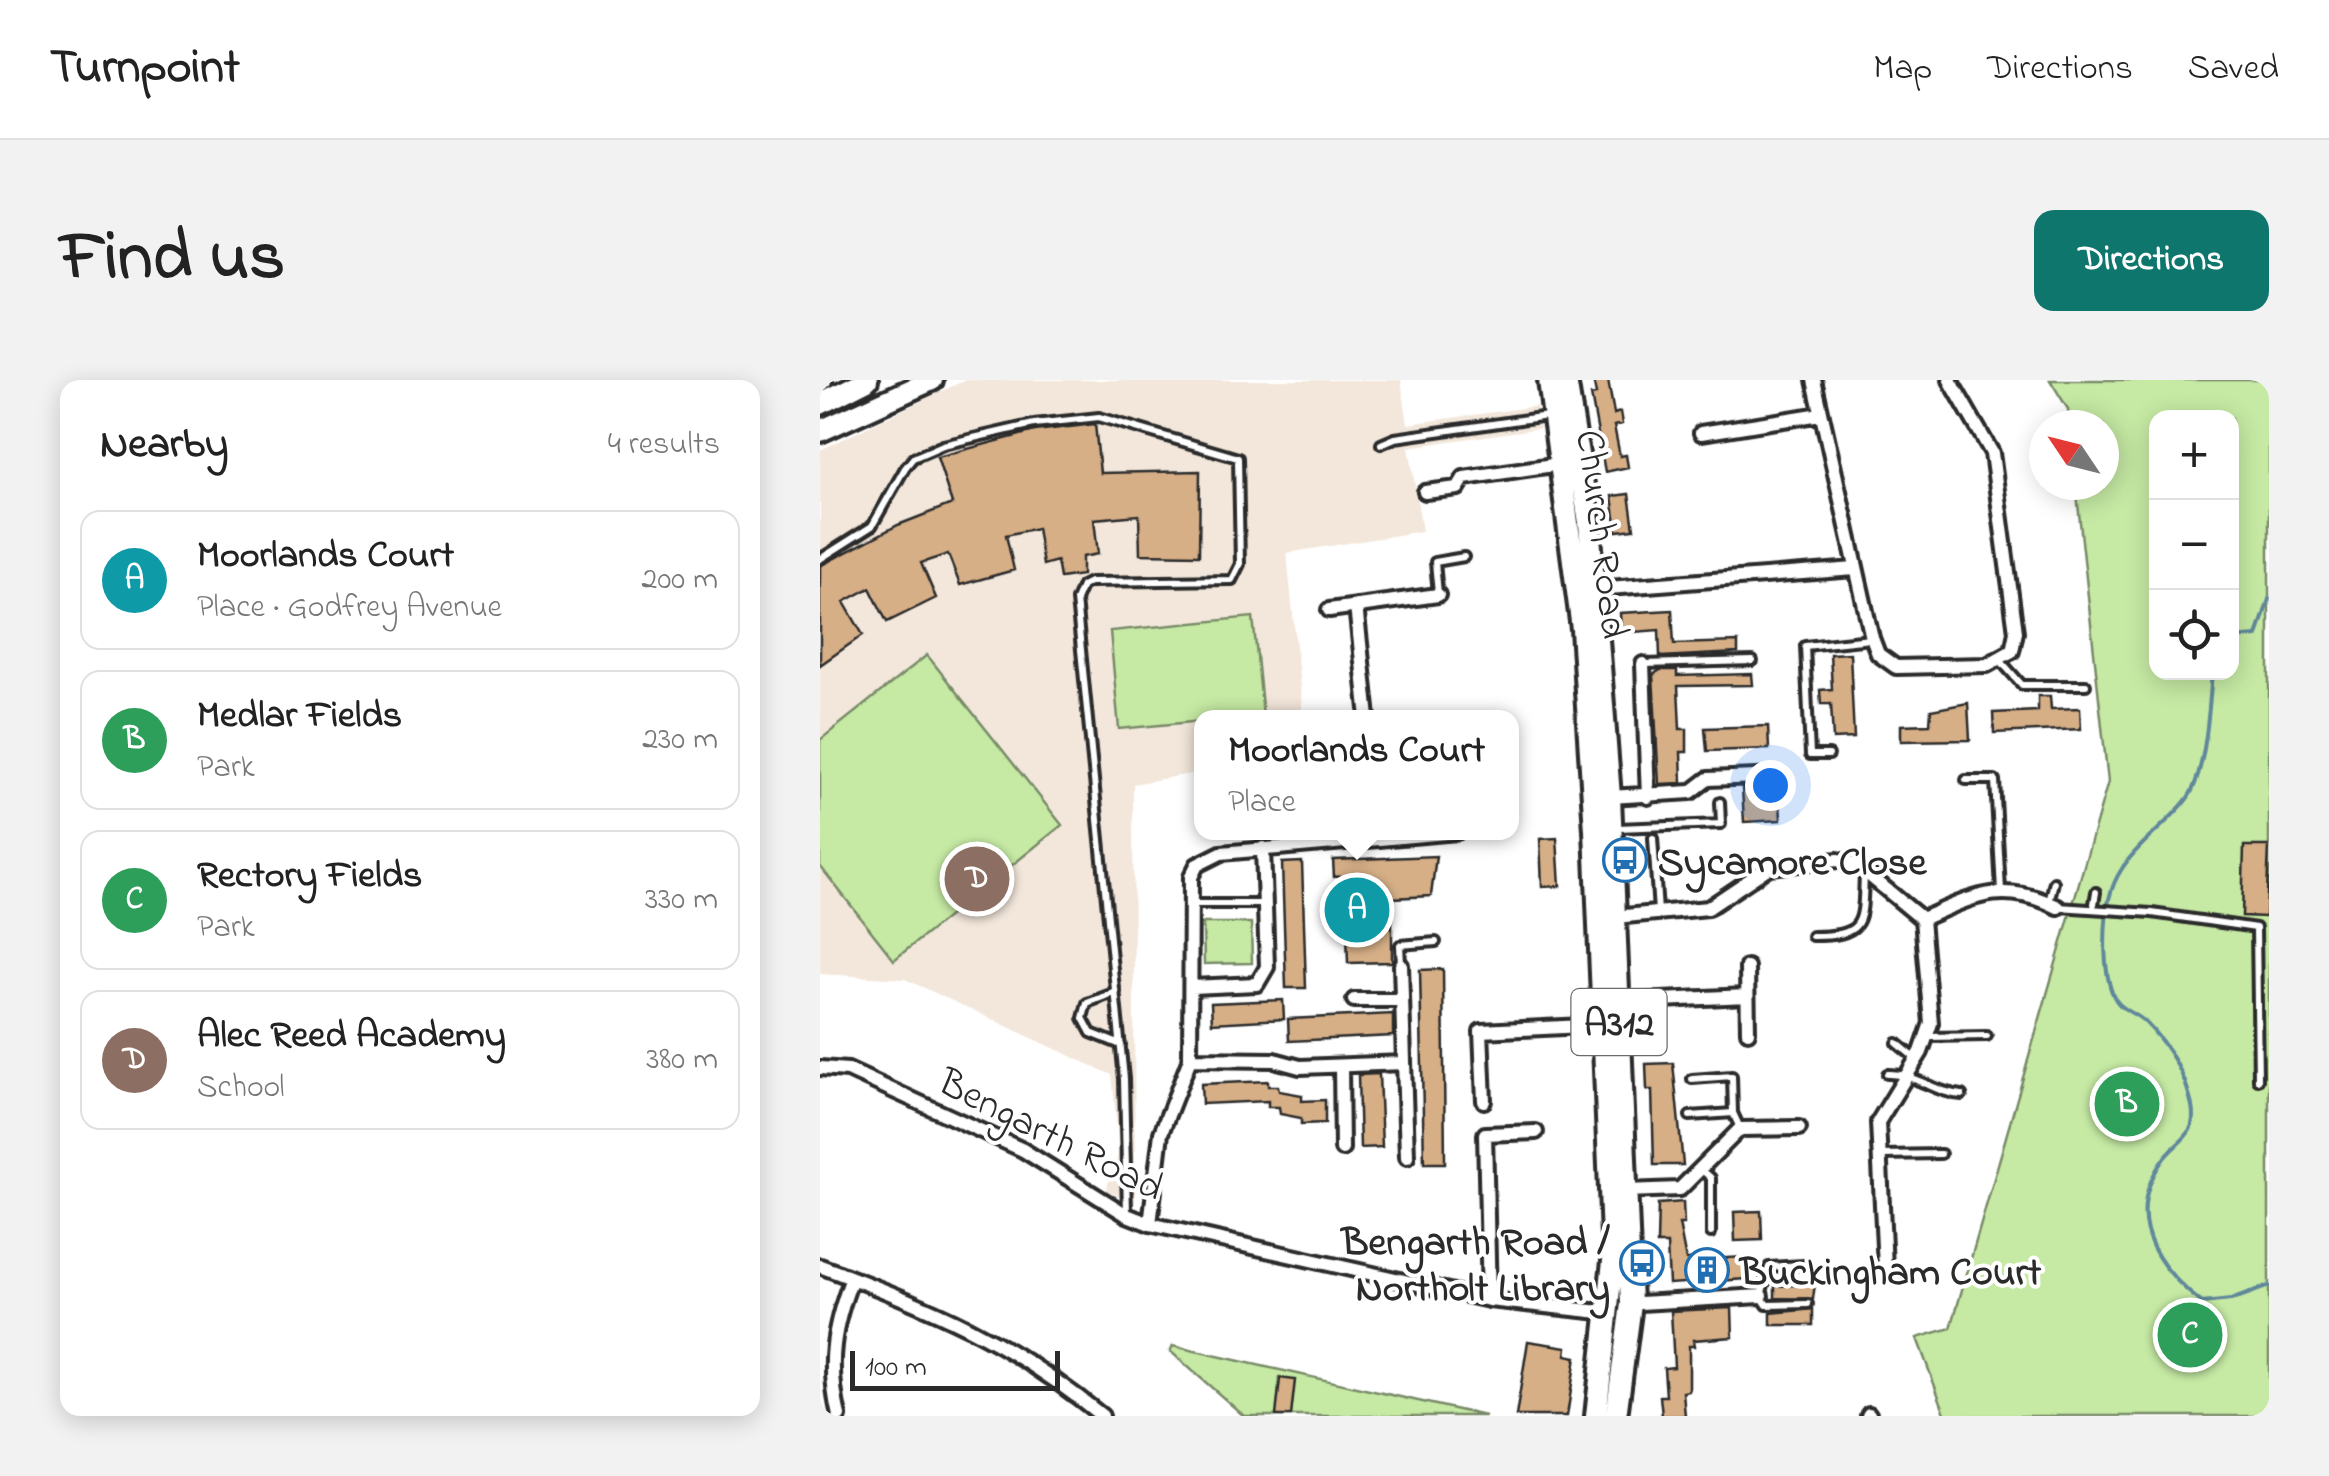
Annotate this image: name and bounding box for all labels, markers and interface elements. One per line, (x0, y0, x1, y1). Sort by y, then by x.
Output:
text: Turnpoint (50, 34, 240, 104)
text: Map (1873, 44, 1932, 95)
text: Directions (1987, 44, 2133, 95)
text: Saved (2188, 44, 2279, 95)
text: Find us (60, 209, 285, 311)
button: Directions (2034, 210, 2269, 311)
north arrow (2029, 410, 2119, 500)
map controls (2149, 410, 2239, 680)
button: + (2149, 410, 2239, 500)
text: Nearby (100, 415, 228, 476)
text: 4 results (608, 422, 720, 469)
street label: Church Road (1557, 427, 1642, 642)
button: − (2149, 500, 2239, 590)
text: Moorlands Court (197, 529, 454, 585)
text: A (125, 557, 144, 604)
text: 200 m (642, 557, 718, 604)
text: Place · Godfrey Avenue (197, 585, 502, 632)
button: locate (2149, 590, 2239, 680)
text: Medlar Fields (197, 689, 402, 745)
popup (1194, 710, 1519, 840)
text: B (124, 717, 145, 764)
text: 230 m (642, 717, 718, 764)
text: Moorlands Court (1228, 724, 1485, 780)
text: Park (197, 745, 255, 792)
your location (1745, 760, 1796, 811)
text: Place (1228, 780, 1296, 827)
place label: Sycamore Close (1658, 835, 1927, 894)
bus stop icon: Sycamore Close (1602, 837, 1648, 883)
pin: D (944, 842, 1010, 916)
text: Rectory Fields (197, 849, 422, 905)
pin: A (1324, 872, 1390, 948)
text: C (126, 877, 143, 924)
text: 330 m (645, 877, 718, 924)
text: Park (197, 905, 255, 952)
road number: A312 (1572, 989, 1666, 1055)
text: Alec Reed Academy (197, 1009, 506, 1065)
text: D (123, 1037, 146, 1084)
text: 380 m (646, 1037, 718, 1084)
street label: Bengarth Road (926, 1054, 1173, 1219)
text: School (197, 1065, 285, 1112)
pin: B (2094, 1066, 2160, 1142)
place label: Bengarth Road / Northolt Library (1340, 1215, 1611, 1320)
bus stop icon: Bengarth Road / Northolt Library (1619, 1240, 1665, 1286)
place label: Buckingham Court (1738, 1245, 2042, 1304)
building icon: Buckingham Court (1684, 1247, 1730, 1293)
pin: C (2158, 1298, 2222, 1372)
scale bar (850, 1346, 1060, 1390)
text: 100 m (865, 1348, 927, 1389)

